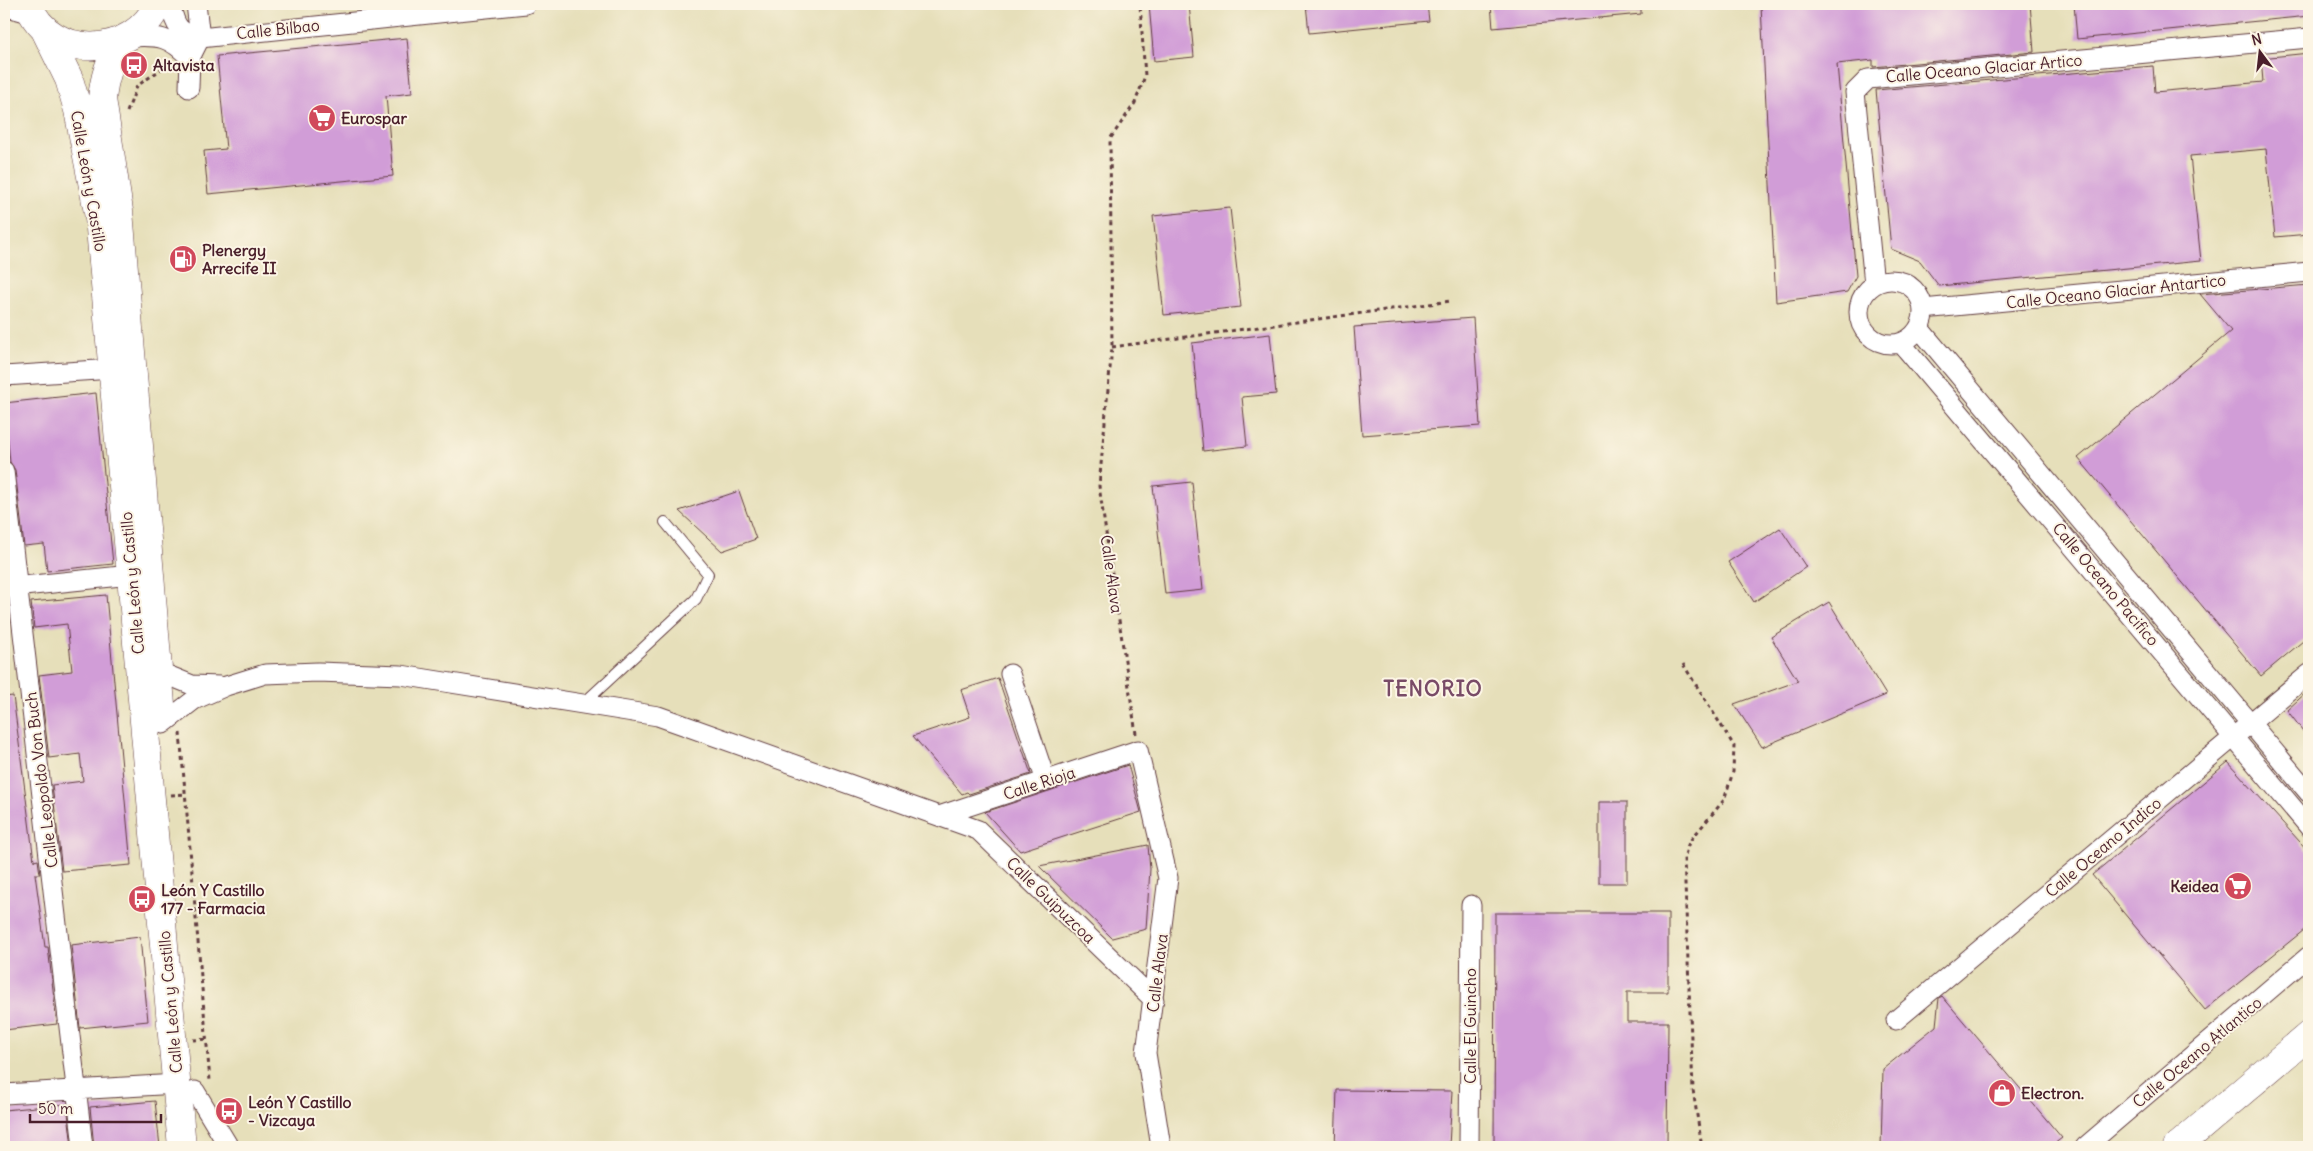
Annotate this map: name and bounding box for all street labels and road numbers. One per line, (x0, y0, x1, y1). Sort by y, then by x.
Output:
street label: Calle Bilbao (235, 15, 321, 43)
street label: Calle Oceano Glaciar Artico (1885, 49, 2083, 87)
street label: Calle León y Castillo (67, 109, 111, 253)
street label: Calle Oceano Glaciar Antartico (2005, 270, 2227, 312)
street label: Calle León y Castillo (116, 511, 148, 655)
street label: Calle Oceano Pacifico (2049, 518, 2163, 650)
street label: Calle Alava (1097, 534, 1127, 614)
street label: Calle Leopoldo Von Buch (20, 691, 62, 869)
street label: Calle Rioja (1000, 762, 1078, 804)
street label: Calle Oceano Indico (2041, 793, 2165, 901)
street label: Calle Guipuzcoa (1002, 853, 1100, 947)
street label: Calle León y Castillo (154, 930, 186, 1074)
street label: Calle Alava (1142, 933, 1172, 1013)
street label: Calle El Guincho (1460, 968, 1480, 1084)
street label: Calle Oceano Atlantico (2128, 992, 2266, 1112)

